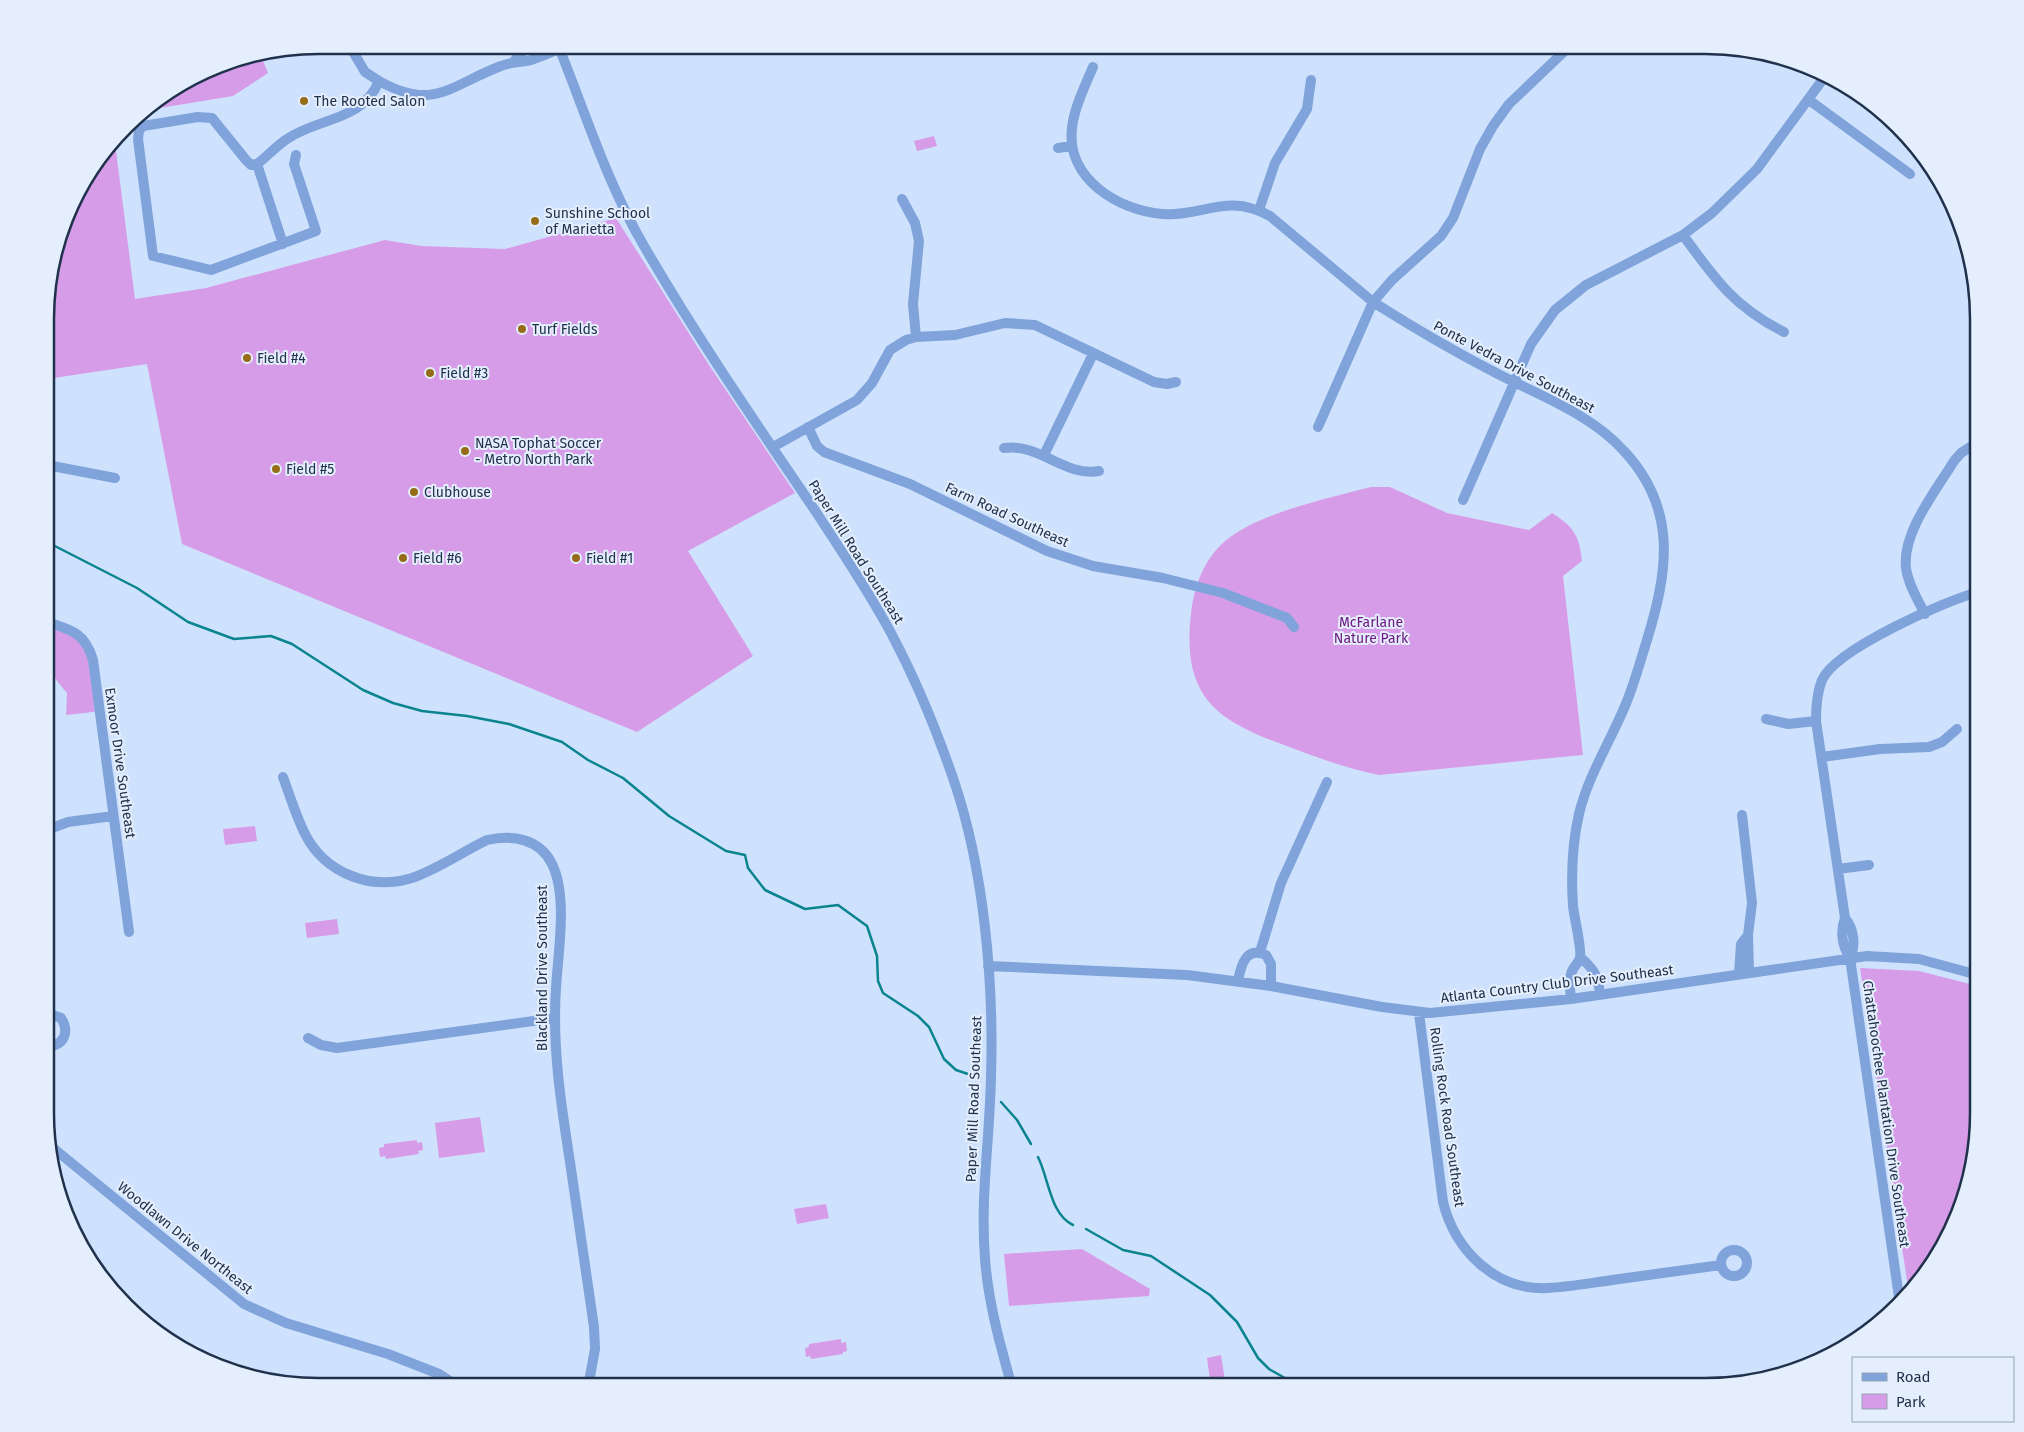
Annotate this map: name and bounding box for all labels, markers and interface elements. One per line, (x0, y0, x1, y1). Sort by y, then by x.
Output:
place label: The Rooted Salon (314, 93, 425, 110)
marker: The Rooted Salon (298, 95, 310, 107)
place label: Sunshine School of Marietta (545, 205, 650, 238)
marker: Sunshine School of Marietta (529, 215, 541, 227)
street label: Ponte Vedra Drive Southeast (1430, 317, 1598, 417)
place label: Turf Fields (532, 321, 598, 338)
marker: Turf Fields (516, 323, 528, 335)
place label: Field #4 (257, 350, 306, 367)
marker: Field #4 (241, 352, 253, 364)
place label: Field #3 (440, 365, 488, 382)
marker: Field #3 (424, 367, 436, 379)
place label: NASA Tophat Soccer - Metro North Park (475, 435, 602, 468)
marker: NASA Tophat Soccer - Metro North Park (459, 445, 471, 457)
place label: Field #5 (286, 461, 334, 478)
marker: Field #5 (270, 463, 282, 475)
street label: Paper Mill Road Southeast (805, 477, 908, 628)
street label: Farm Road Southeast (942, 479, 1072, 552)
place label: Clubhouse (424, 484, 491, 501)
marker: Clubhouse (408, 486, 420, 498)
place label: Field #6 (413, 550, 462, 567)
place label: Field #1 (586, 550, 633, 567)
marker: Field #6 (397, 552, 409, 564)
marker: Field #1 (570, 552, 582, 564)
park label: McFarlane Nature Park (1334, 614, 1409, 647)
street label: Exmoor Drive Southeast (101, 687, 139, 840)
street label: Blackland Drive Southeast (534, 884, 551, 1051)
street label: Atlanta Country Club Drive Southeast (1440, 961, 1675, 1007)
street label: Chattahoochee Plantation Drive Southeast (1859, 979, 1913, 1250)
street label: Paper Mill Road Southeast (963, 1015, 985, 1183)
street label: Rolling Rock Road Southeast (1426, 1026, 1468, 1209)
street label: Woodlawn Drive Northeast (114, 1178, 257, 1298)
legend (1852, 1357, 2014, 1422)
text: Road (1896, 1368, 1931, 1386)
text: Park (1896, 1393, 1926, 1411)

